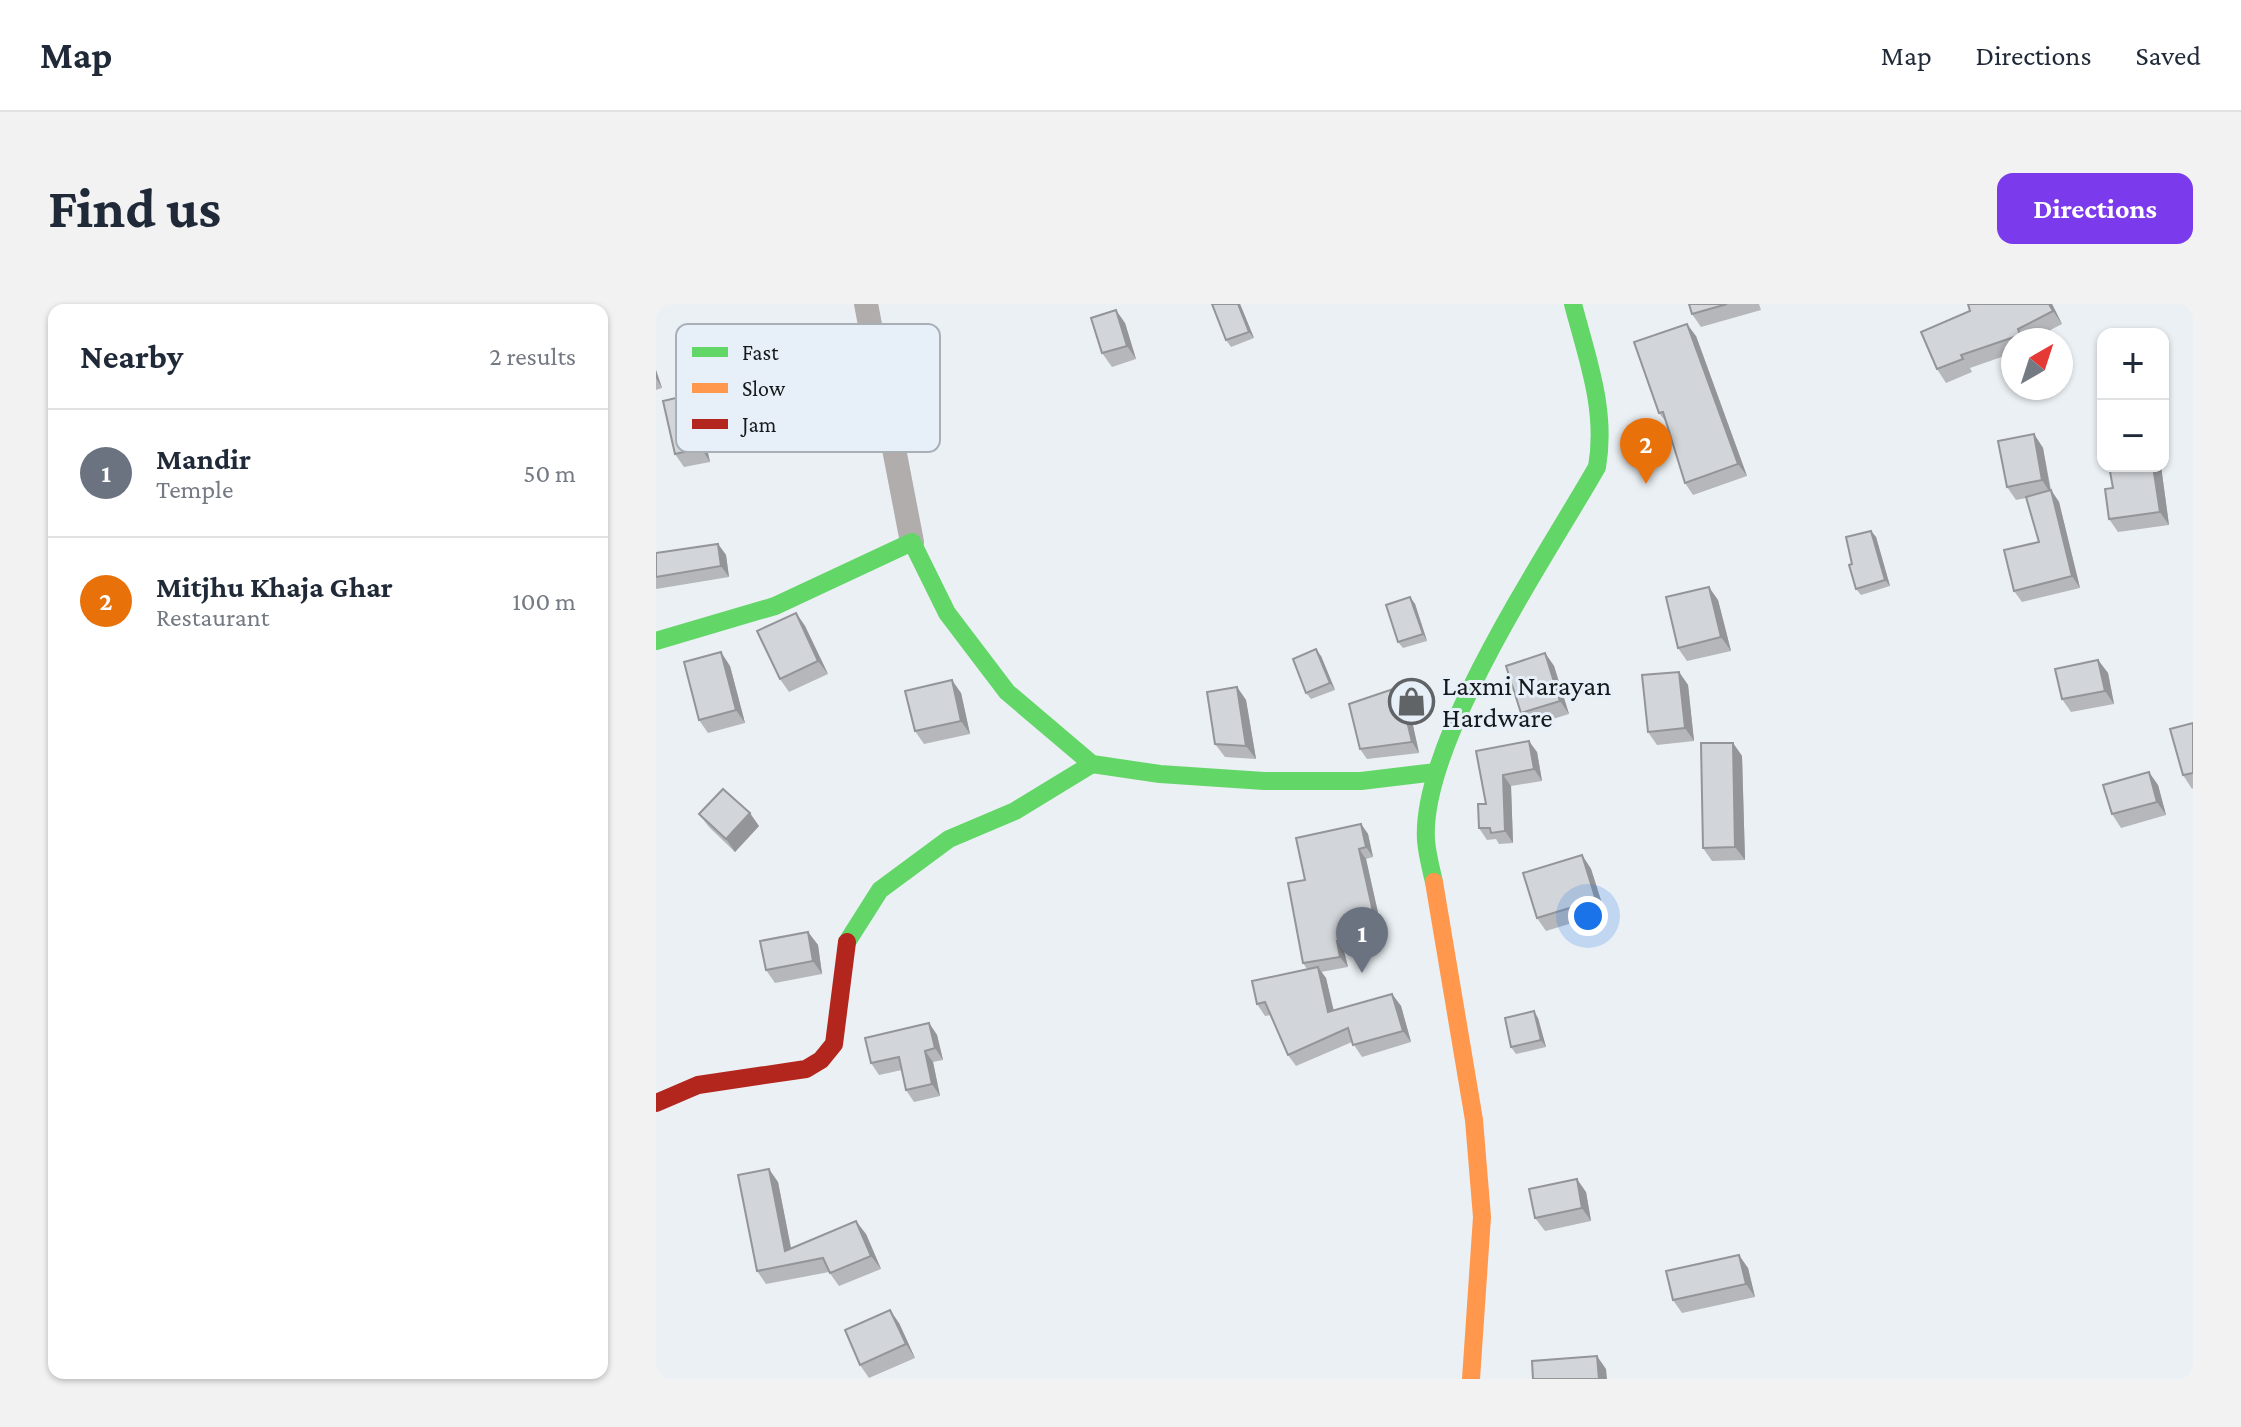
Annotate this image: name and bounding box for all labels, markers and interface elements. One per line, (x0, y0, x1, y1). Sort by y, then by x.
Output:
text: Map (40, 34, 113, 76)
text: Map (1881, 40, 1932, 71)
text: Directions (1976, 40, 2091, 71)
text: Saved (2135, 40, 2201, 71)
button: Directions (1997, 173, 2193, 244)
text: Find us (48, 177, 221, 239)
legend (676, 324, 940, 452)
north arrow (2001, 328, 2073, 400)
map controls (2097, 328, 2169, 472)
button: + (2097, 328, 2169, 400)
text: Nearby (80, 338, 183, 375)
text: Fast (742, 340, 779, 365)
text: 2 results (489, 342, 576, 371)
text: Slow (742, 376, 786, 401)
button: − (2097, 400, 2169, 472)
text: Jam (740, 412, 777, 437)
pin: 2 (1620, 418, 1672, 484)
text: Mandir (156, 442, 251, 475)
text: 1 (101, 459, 111, 488)
text: 50 m (523, 459, 576, 488)
text: Temple (156, 475, 233, 504)
text: Mitjhu Khaja Ghar (156, 570, 393, 603)
text: 2 (99, 587, 113, 616)
text: 100 m (512, 587, 576, 616)
text: Restaurant (156, 603, 269, 632)
place label: Laxmi Narayan Hardware (1442, 670, 1611, 733)
shop icon: Laxmi Narayan Hardware (1387, 677, 1435, 725)
your location (1568, 896, 1608, 936)
pin: 1 (1336, 907, 1388, 973)

